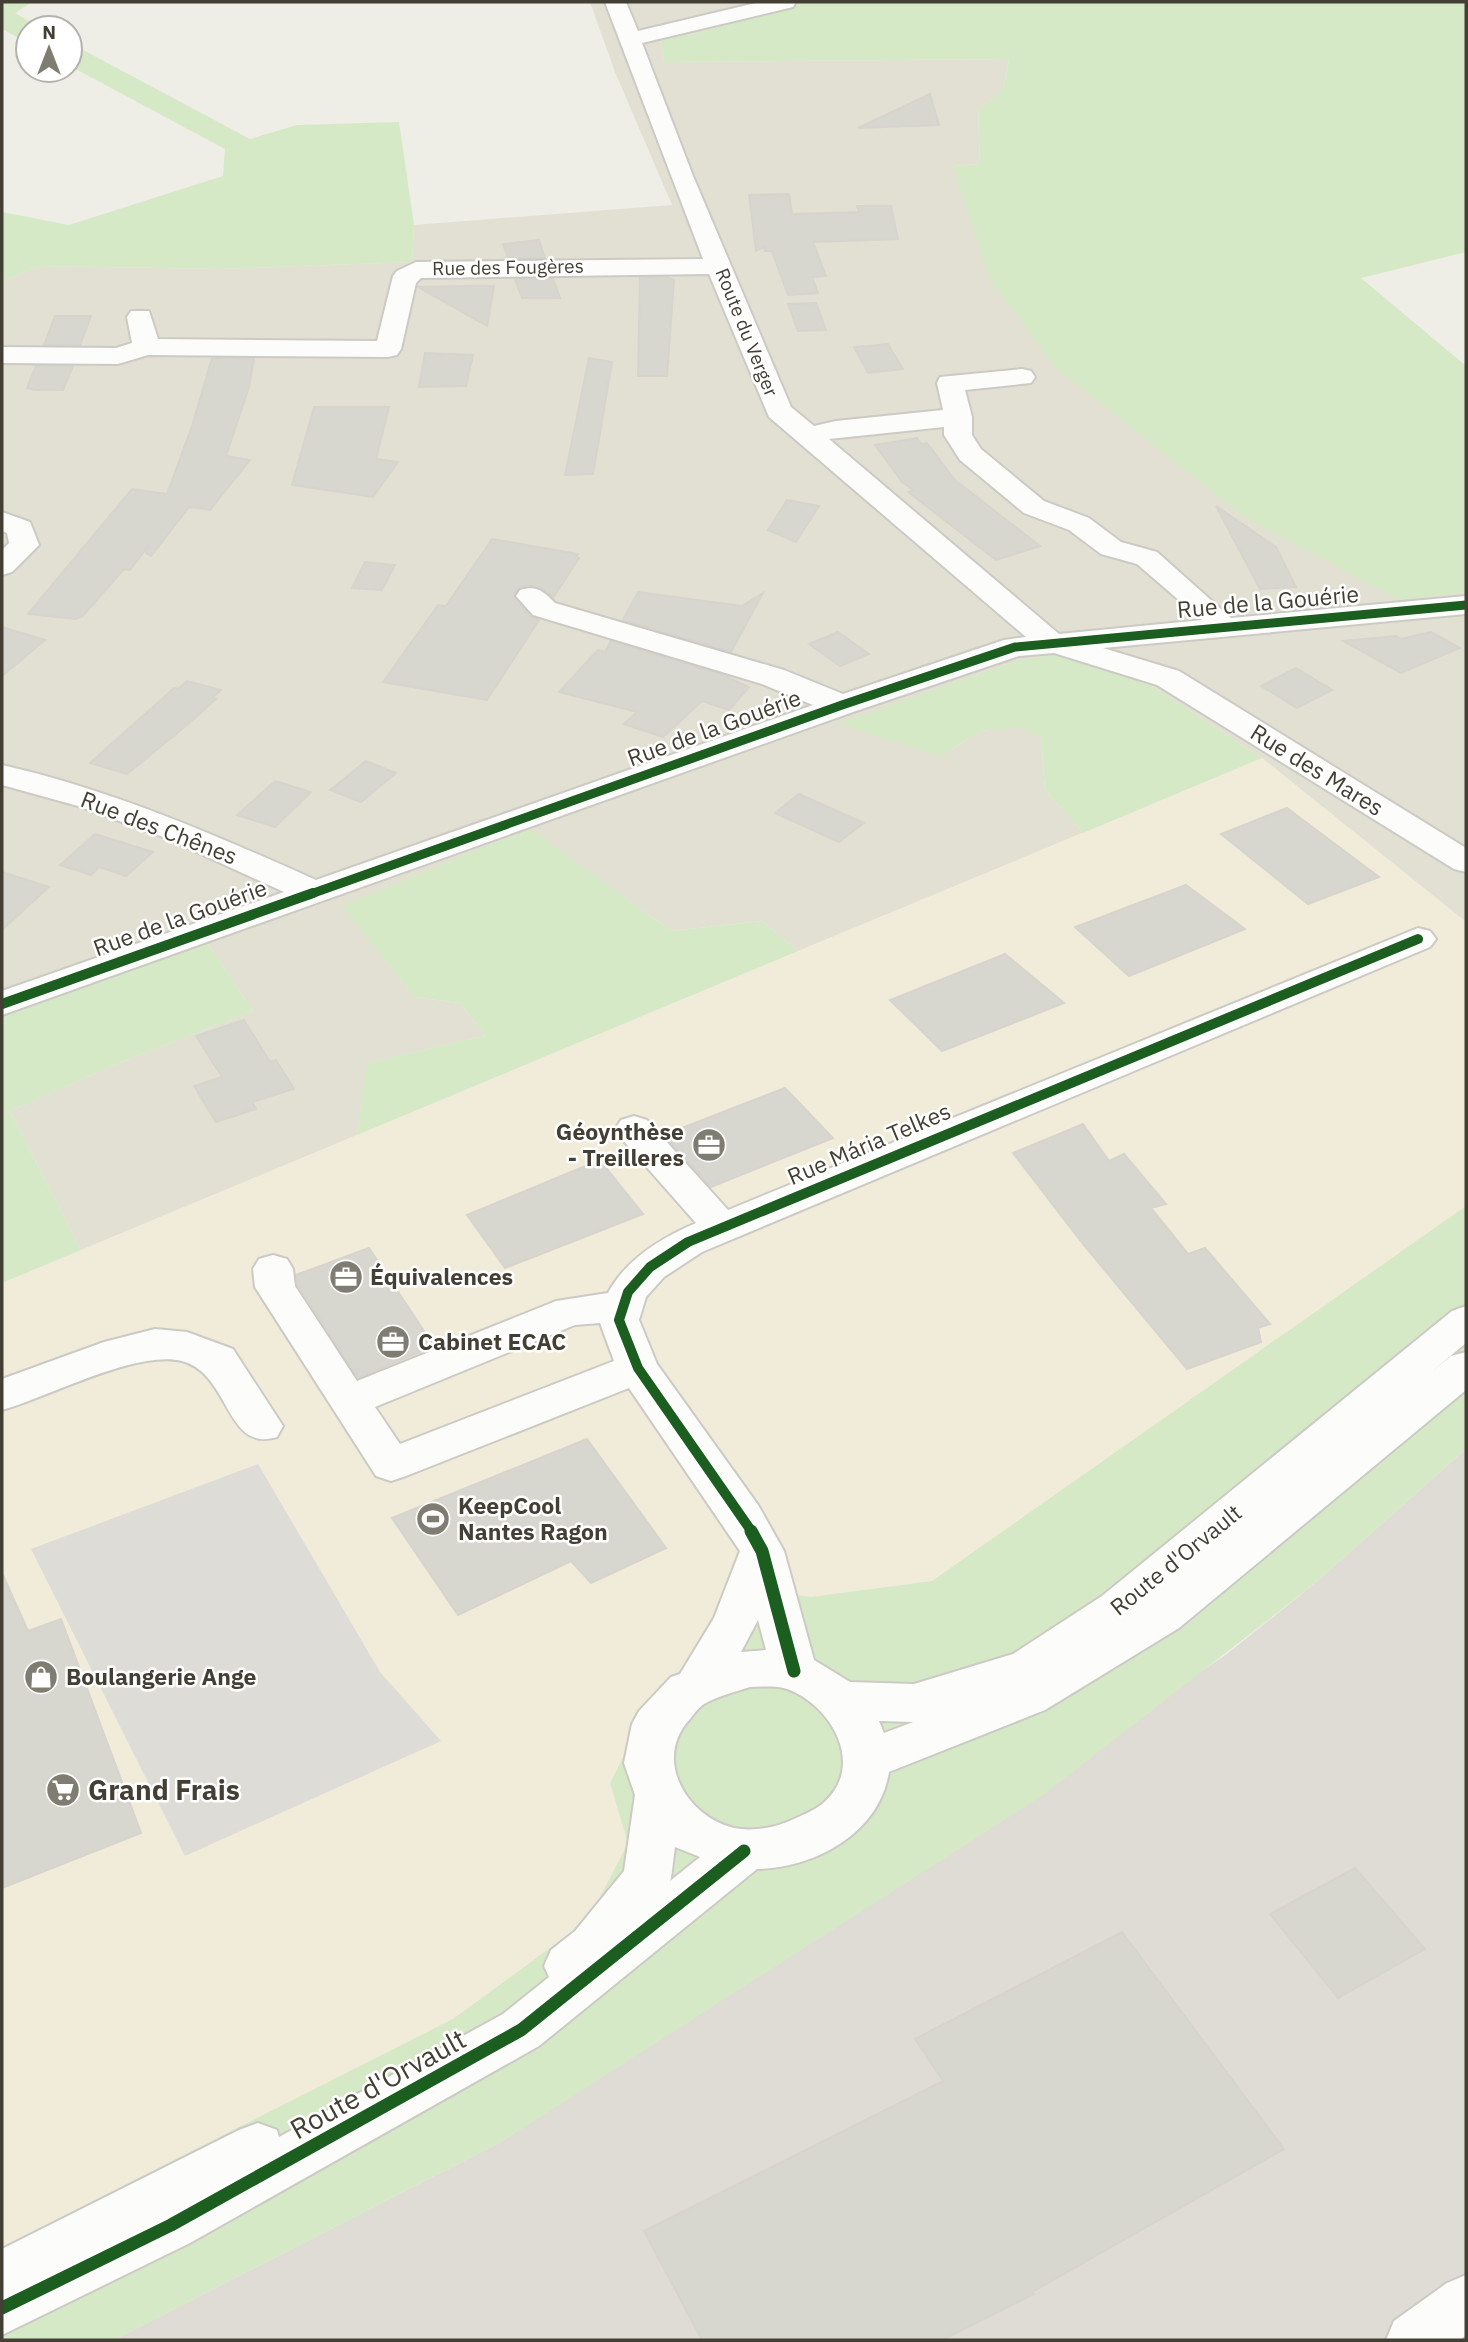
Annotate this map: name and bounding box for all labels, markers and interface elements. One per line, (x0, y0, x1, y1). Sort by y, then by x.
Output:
north arrow (14, 14, 84, 84)
text: N (42, 20, 56, 44)
street label: Rue des Fougères (432, 254, 584, 280)
street label: Route du Verger (710, 264, 784, 400)
street label: Rue de la Gouérie (1176, 578, 1360, 624)
street label: Rue de la Gouérie (623, 682, 805, 772)
street label: Rue des Mares (1245, 716, 1390, 822)
street label: Rue des Chênes (77, 783, 242, 871)
street label: Rue de la Gouérie (89, 872, 271, 962)
street label: Rue Mária Telkes (782, 1095, 955, 1191)
place label: Géoynthèse - Treilleres (556, 1116, 684, 1172)
office icon: Géoynthèse - Treilleres (690, 1126, 728, 1164)
office icon: Équivalences (327, 1258, 365, 1296)
place label: Équivalences (370, 1261, 513, 1291)
office icon: Cabinet ECAC (374, 1323, 412, 1361)
place label: Cabinet ECAC (418, 1326, 566, 1356)
place label: KeepCool Nantes Ragon (458, 1490, 608, 1546)
street label: Route d'Orvault (1104, 1497, 1247, 1621)
sports icon: KeepCool Nantes Ragon (414, 1500, 452, 1538)
shop icon: Boulangerie Ange (22, 1658, 60, 1696)
place label: Boulangerie Ange (66, 1661, 257, 1691)
supermarket icon: Grand Frais (44, 1771, 82, 1809)
place label: Grand Frais (88, 1771, 240, 1808)
street label: Route d'Orvault (283, 2020, 472, 2147)

